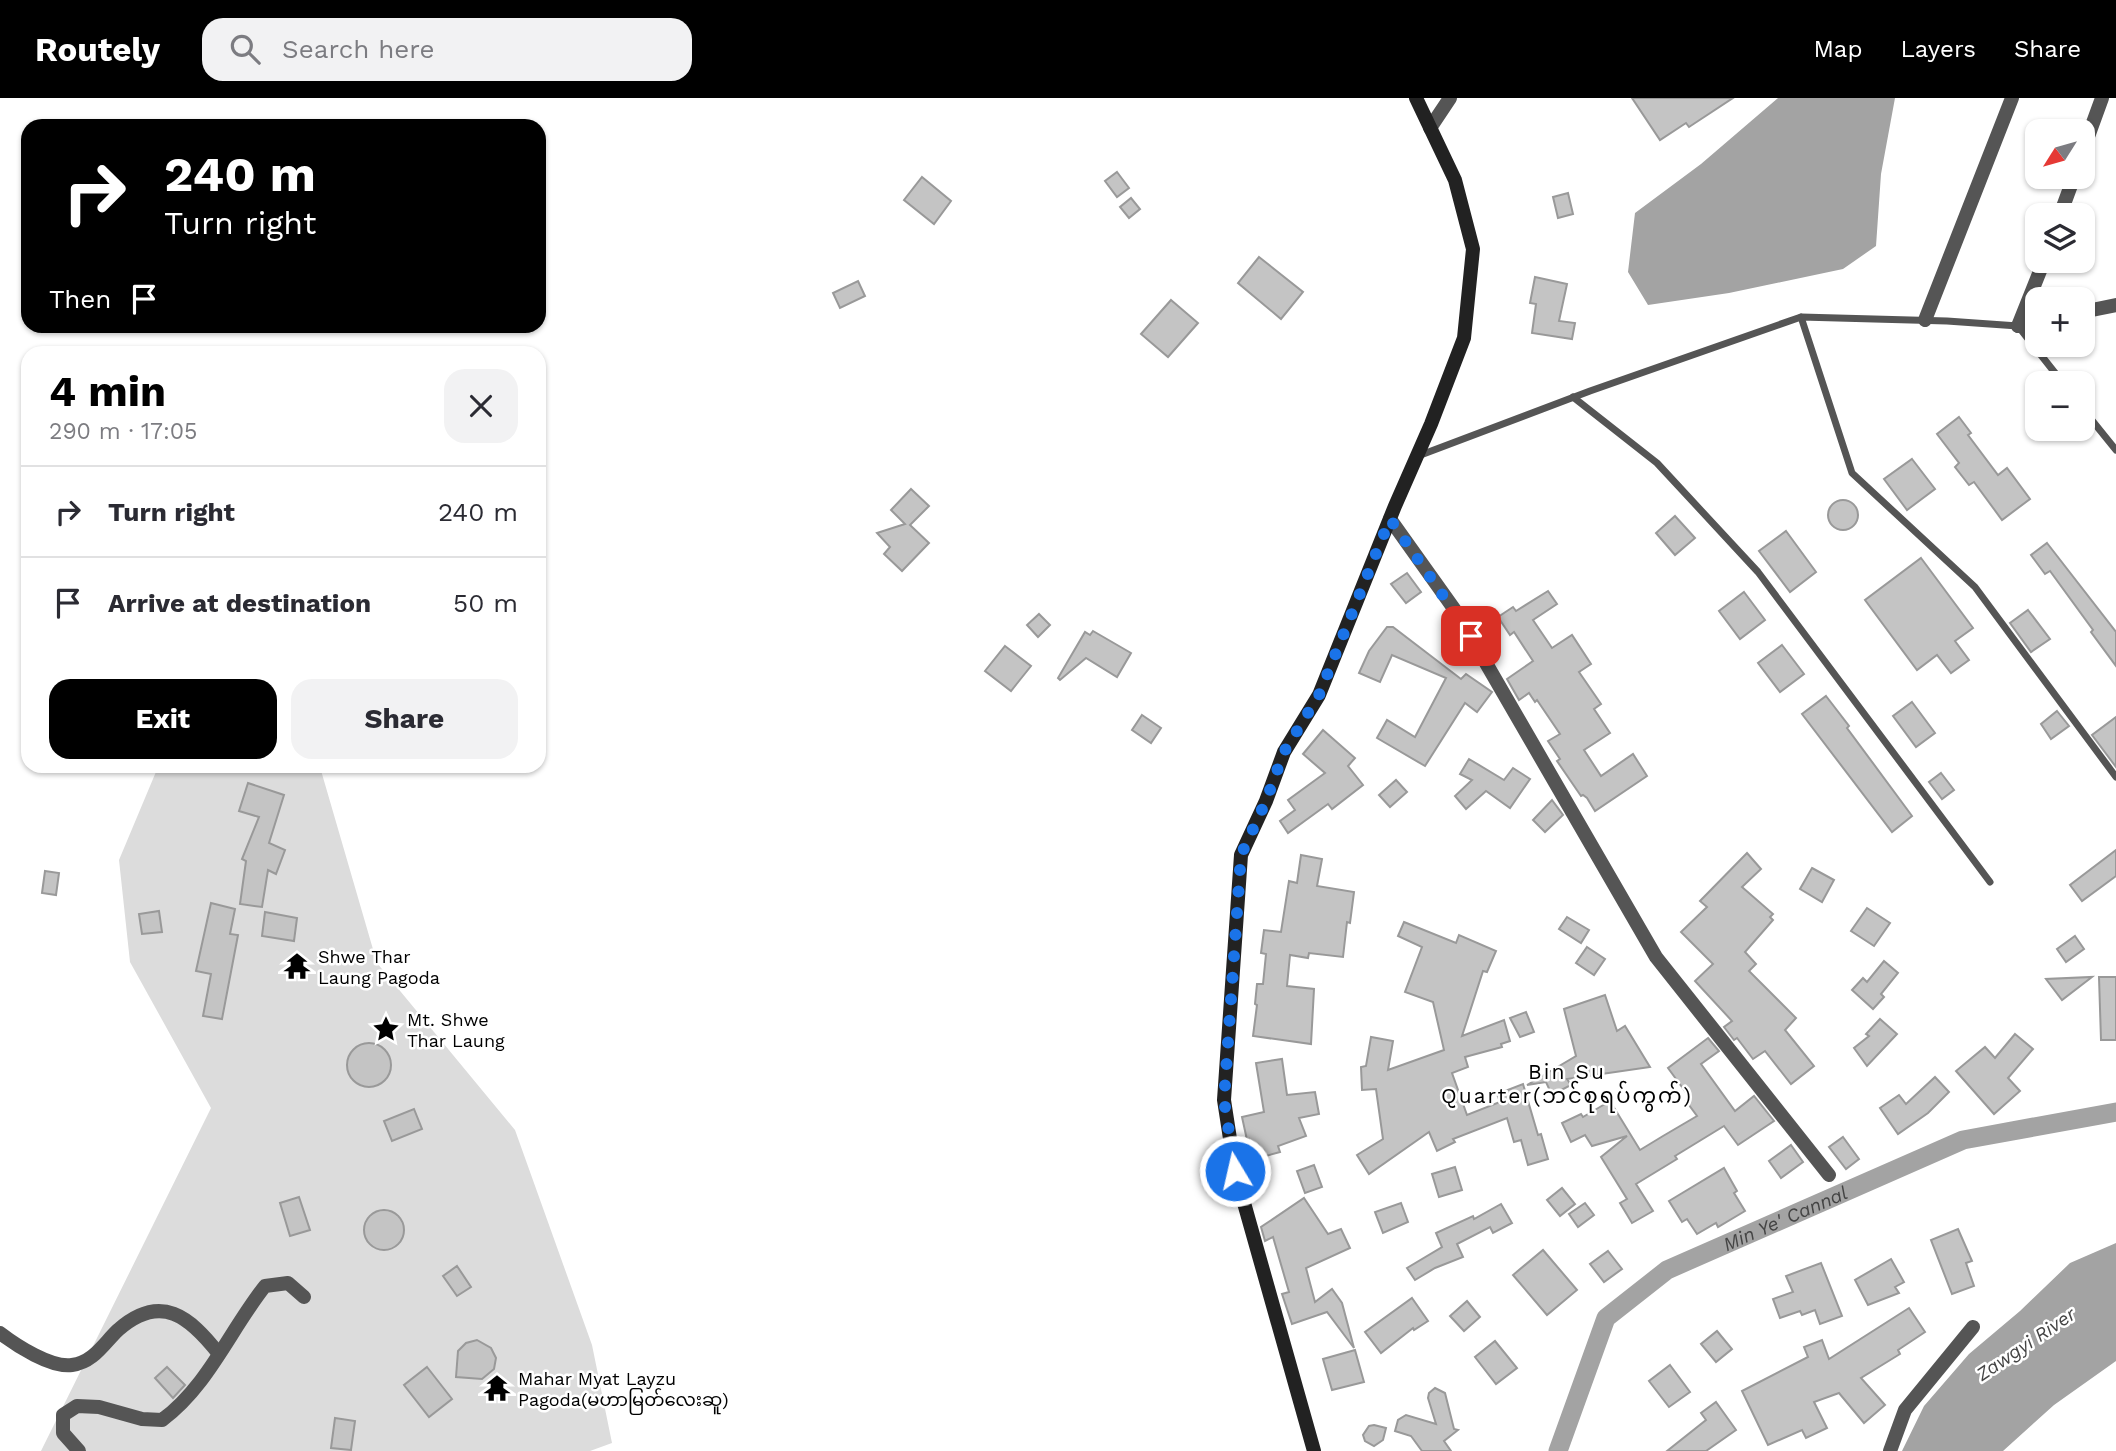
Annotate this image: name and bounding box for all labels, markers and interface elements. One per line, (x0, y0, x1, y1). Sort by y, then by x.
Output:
search box (202, 18, 692, 81)
text: Routely (35, 30, 160, 69)
icon: search (226, 30, 264, 68)
text: Search here (282, 34, 434, 64)
text: Map (1814, 35, 1862, 63)
text: Layers (1900, 35, 1976, 63)
text: Share (2014, 35, 2081, 63)
north arrow (2025, 119, 2095, 189)
map controls (2025, 119, 2095, 441)
text: 240 m (164, 145, 316, 203)
icon: right (49, 147, 140, 238)
button: layers (2025, 203, 2095, 273)
text: Turn right (164, 204, 316, 242)
icon: arrive (125, 280, 163, 318)
text: Then (49, 284, 111, 314)
button: + (2025, 287, 2095, 357)
text: 4 min (49, 367, 166, 416)
button: close (444, 369, 518, 443)
button: − (2025, 371, 2095, 441)
text: 290 m · 17:05 (49, 418, 197, 445)
icon: right (49, 493, 87, 531)
text: Turn right (108, 497, 235, 527)
text: 240 m (438, 497, 518, 527)
icon: arrive (49, 584, 87, 622)
text: Arrive at destination (108, 588, 371, 618)
text: 50 m (453, 588, 518, 618)
pin (1441, 606, 1501, 666)
icon: arrive (1452, 617, 1490, 655)
button: Exit (49, 679, 277, 759)
button: Share (291, 679, 518, 759)
place label: Shwe Thar Laung Pagoda (318, 946, 440, 988)
temple icon: Shwe Thar Laung Pagoda (282, 951, 312, 981)
place label: Mt. Shwe Thar Laung (407, 1009, 505, 1051)
place icon: Mt. Shwe Thar Laung (371, 1014, 401, 1044)
district label: Bin Su Quarter(ဘင်စုရပ်ကွက်) (1441, 1059, 1693, 1113)
position arrow (1198, 1134, 1272, 1208)
water label: Min Ye' Cannal (1719, 1181, 1851, 1256)
water label: Zawgyi River (1971, 1302, 2081, 1386)
place label: Mahar Myat Layzu Pagoda(မဟာမြတ်လေးဆူ) (518, 1368, 729, 1415)
temple icon: Mahar Myat Layzu Pagoda(မဟာမြတ်လေးဆူ) (482, 1373, 512, 1403)

